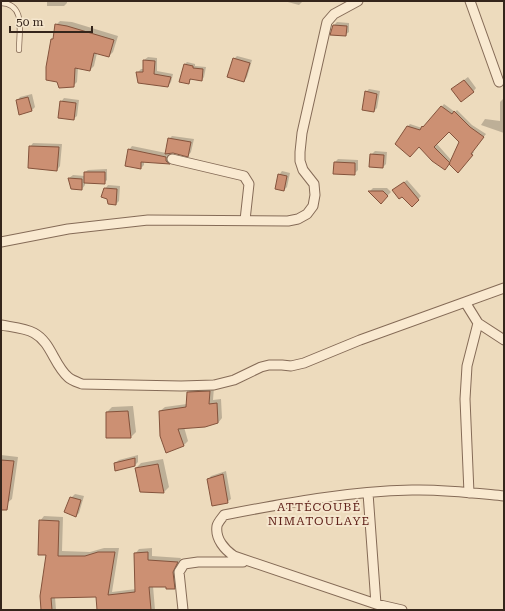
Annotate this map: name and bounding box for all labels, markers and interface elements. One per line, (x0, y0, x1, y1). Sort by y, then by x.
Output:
scale bar (10, 8, 92, 34)
text: 50 m (16, 15, 43, 29)
district label: ATTÉCOUBÉ NIMATOULAYE (268, 500, 370, 528)

